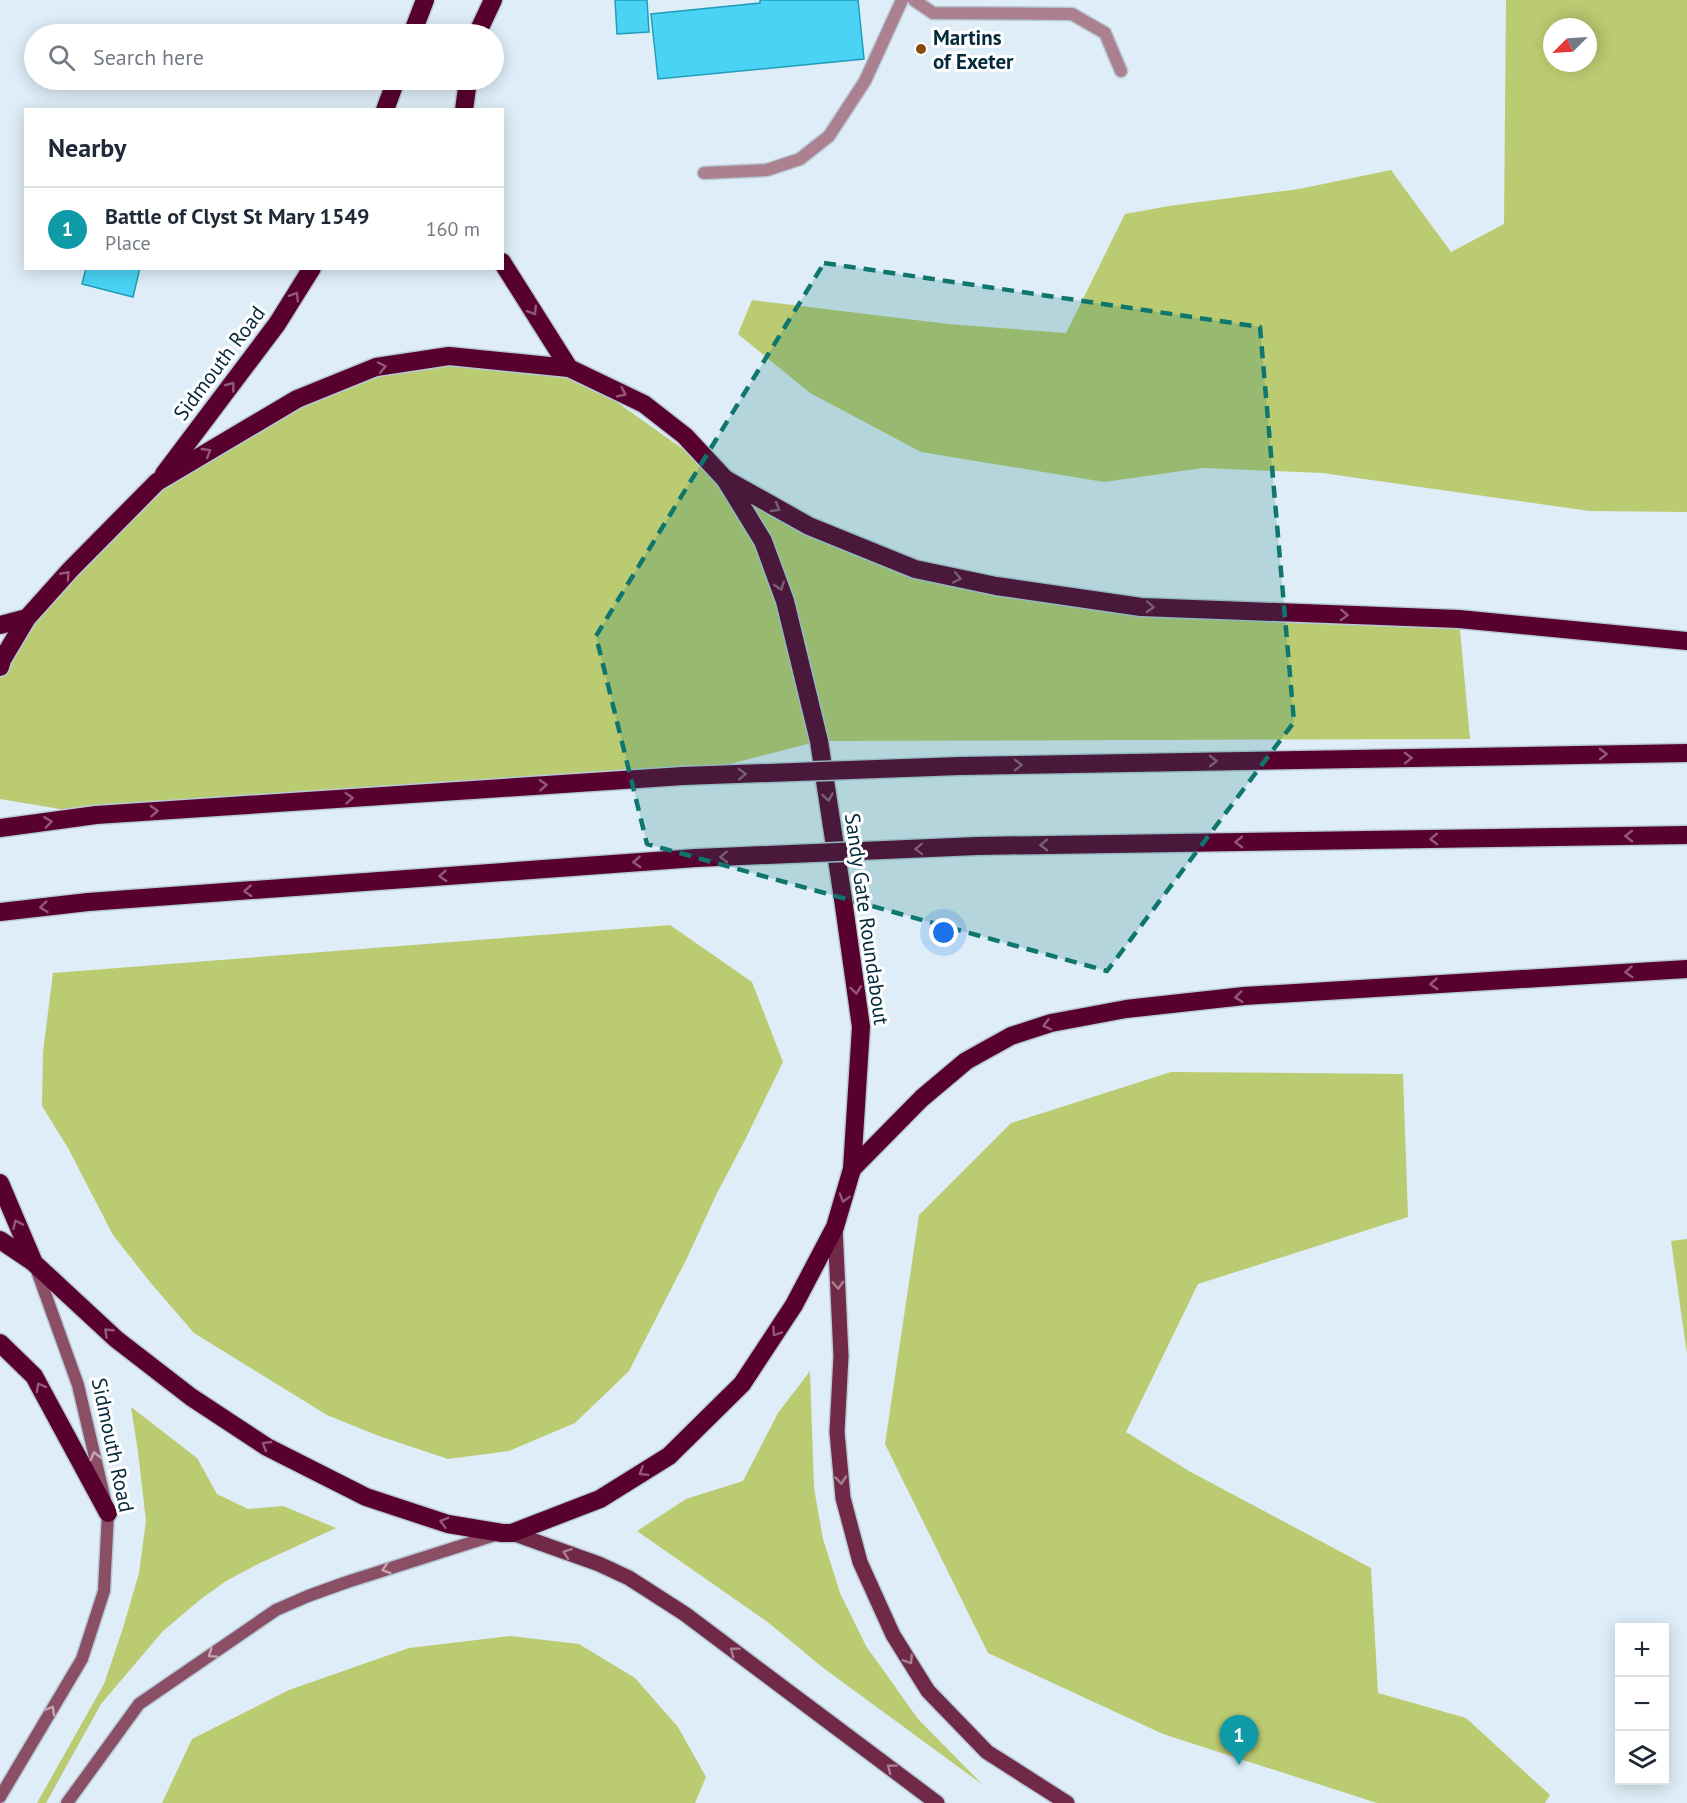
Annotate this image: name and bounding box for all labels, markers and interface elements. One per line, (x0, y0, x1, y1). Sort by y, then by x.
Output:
north arrow (1543, 18, 1597, 72)
search box (24, 24, 504, 90)
place label: Martins of Exeter (933, 24, 1014, 75)
icon: search (45, 41, 78, 74)
marker: Martins of Exeter (914, 42, 928, 56)
text: Search here (93, 43, 204, 71)
text: Nearby (48, 131, 126, 164)
text: Battle of Clyst St Mary 1549 (105, 202, 369, 230)
text: 1 (62, 216, 73, 242)
text: 160 m (426, 216, 480, 242)
text: Place (105, 230, 151, 256)
one-way arrow (287, 292, 298, 303)
street label: Sidmouth Road (167, 300, 271, 426)
one-way arrow (526, 305, 538, 315)
one-way arrow (376, 361, 386, 374)
one-way arrow (223, 381, 234, 392)
one-way arrow (615, 386, 626, 397)
one-way arrow (201, 448, 211, 460)
one-way arrow (770, 500, 780, 512)
one-way arrow (952, 570, 962, 583)
one-way arrow (59, 571, 70, 581)
one-way arrow (773, 580, 785, 591)
one-way arrow (1145, 600, 1154, 613)
one-way arrow (1340, 608, 1349, 621)
one-way arrow (1599, 748, 1608, 760)
one-way arrow (1404, 752, 1413, 764)
one-way arrow (1209, 755, 1218, 767)
one-way arrow (1014, 759, 1023, 771)
one-way arrow (737, 767, 746, 780)
one-way arrow (539, 779, 548, 792)
one-way arrow (344, 792, 353, 805)
one-way arrow (821, 792, 833, 801)
one-way arrow (150, 805, 159, 818)
street label: Sandy Gate Roundabout (839, 811, 895, 1027)
one-way arrow (43, 816, 52, 828)
one-way arrow (1624, 830, 1633, 842)
one-way arrow (1429, 833, 1438, 845)
one-way arrow (1234, 836, 1243, 849)
one-way arrow (1039, 839, 1048, 852)
one-way arrow (914, 842, 923, 855)
one-way arrow (719, 850, 728, 863)
one-way arrow (633, 856, 642, 869)
one-way arrow (438, 870, 447, 883)
one-way arrow (244, 884, 253, 897)
one-way arrow (40, 900, 49, 913)
your location (929, 918, 958, 947)
one-way arrow (1624, 966, 1633, 979)
one-way arrow (1429, 978, 1438, 991)
one-way arrow (849, 985, 861, 994)
one-way arrow (1235, 990, 1244, 1003)
one-way arrow (1042, 1018, 1053, 1030)
one-way arrow (839, 1192, 851, 1203)
one-way arrow (12, 1219, 24, 1230)
one-way arrow (831, 1280, 844, 1289)
one-way arrow (772, 1326, 783, 1337)
one-way arrow (104, 1328, 114, 1339)
street label: Sidmouth Road (86, 1375, 140, 1515)
one-way arrow (36, 1383, 47, 1394)
one-way arrow (262, 1441, 272, 1453)
one-way arrow (89, 1451, 102, 1461)
one-way arrow (639, 1465, 649, 1477)
one-way arrow (834, 1475, 847, 1484)
one-way arrow (439, 1517, 449, 1530)
one-way arrow (562, 1548, 573, 1561)
one-way arrow (381, 1562, 392, 1575)
map controls (1615, 1623, 1669, 1785)
button: + (1615, 1623, 1669, 1677)
one-way arrow (207, 1647, 218, 1658)
one-way arrow (730, 1647, 741, 1658)
one-way arrow (902, 1654, 913, 1665)
button: − (1615, 1677, 1669, 1731)
one-way arrow (44, 1706, 56, 1716)
pin: 1 (1220, 1716, 1258, 1765)
button: layers (1615, 1731, 1669, 1785)
one-way arrow (886, 1764, 897, 1775)

